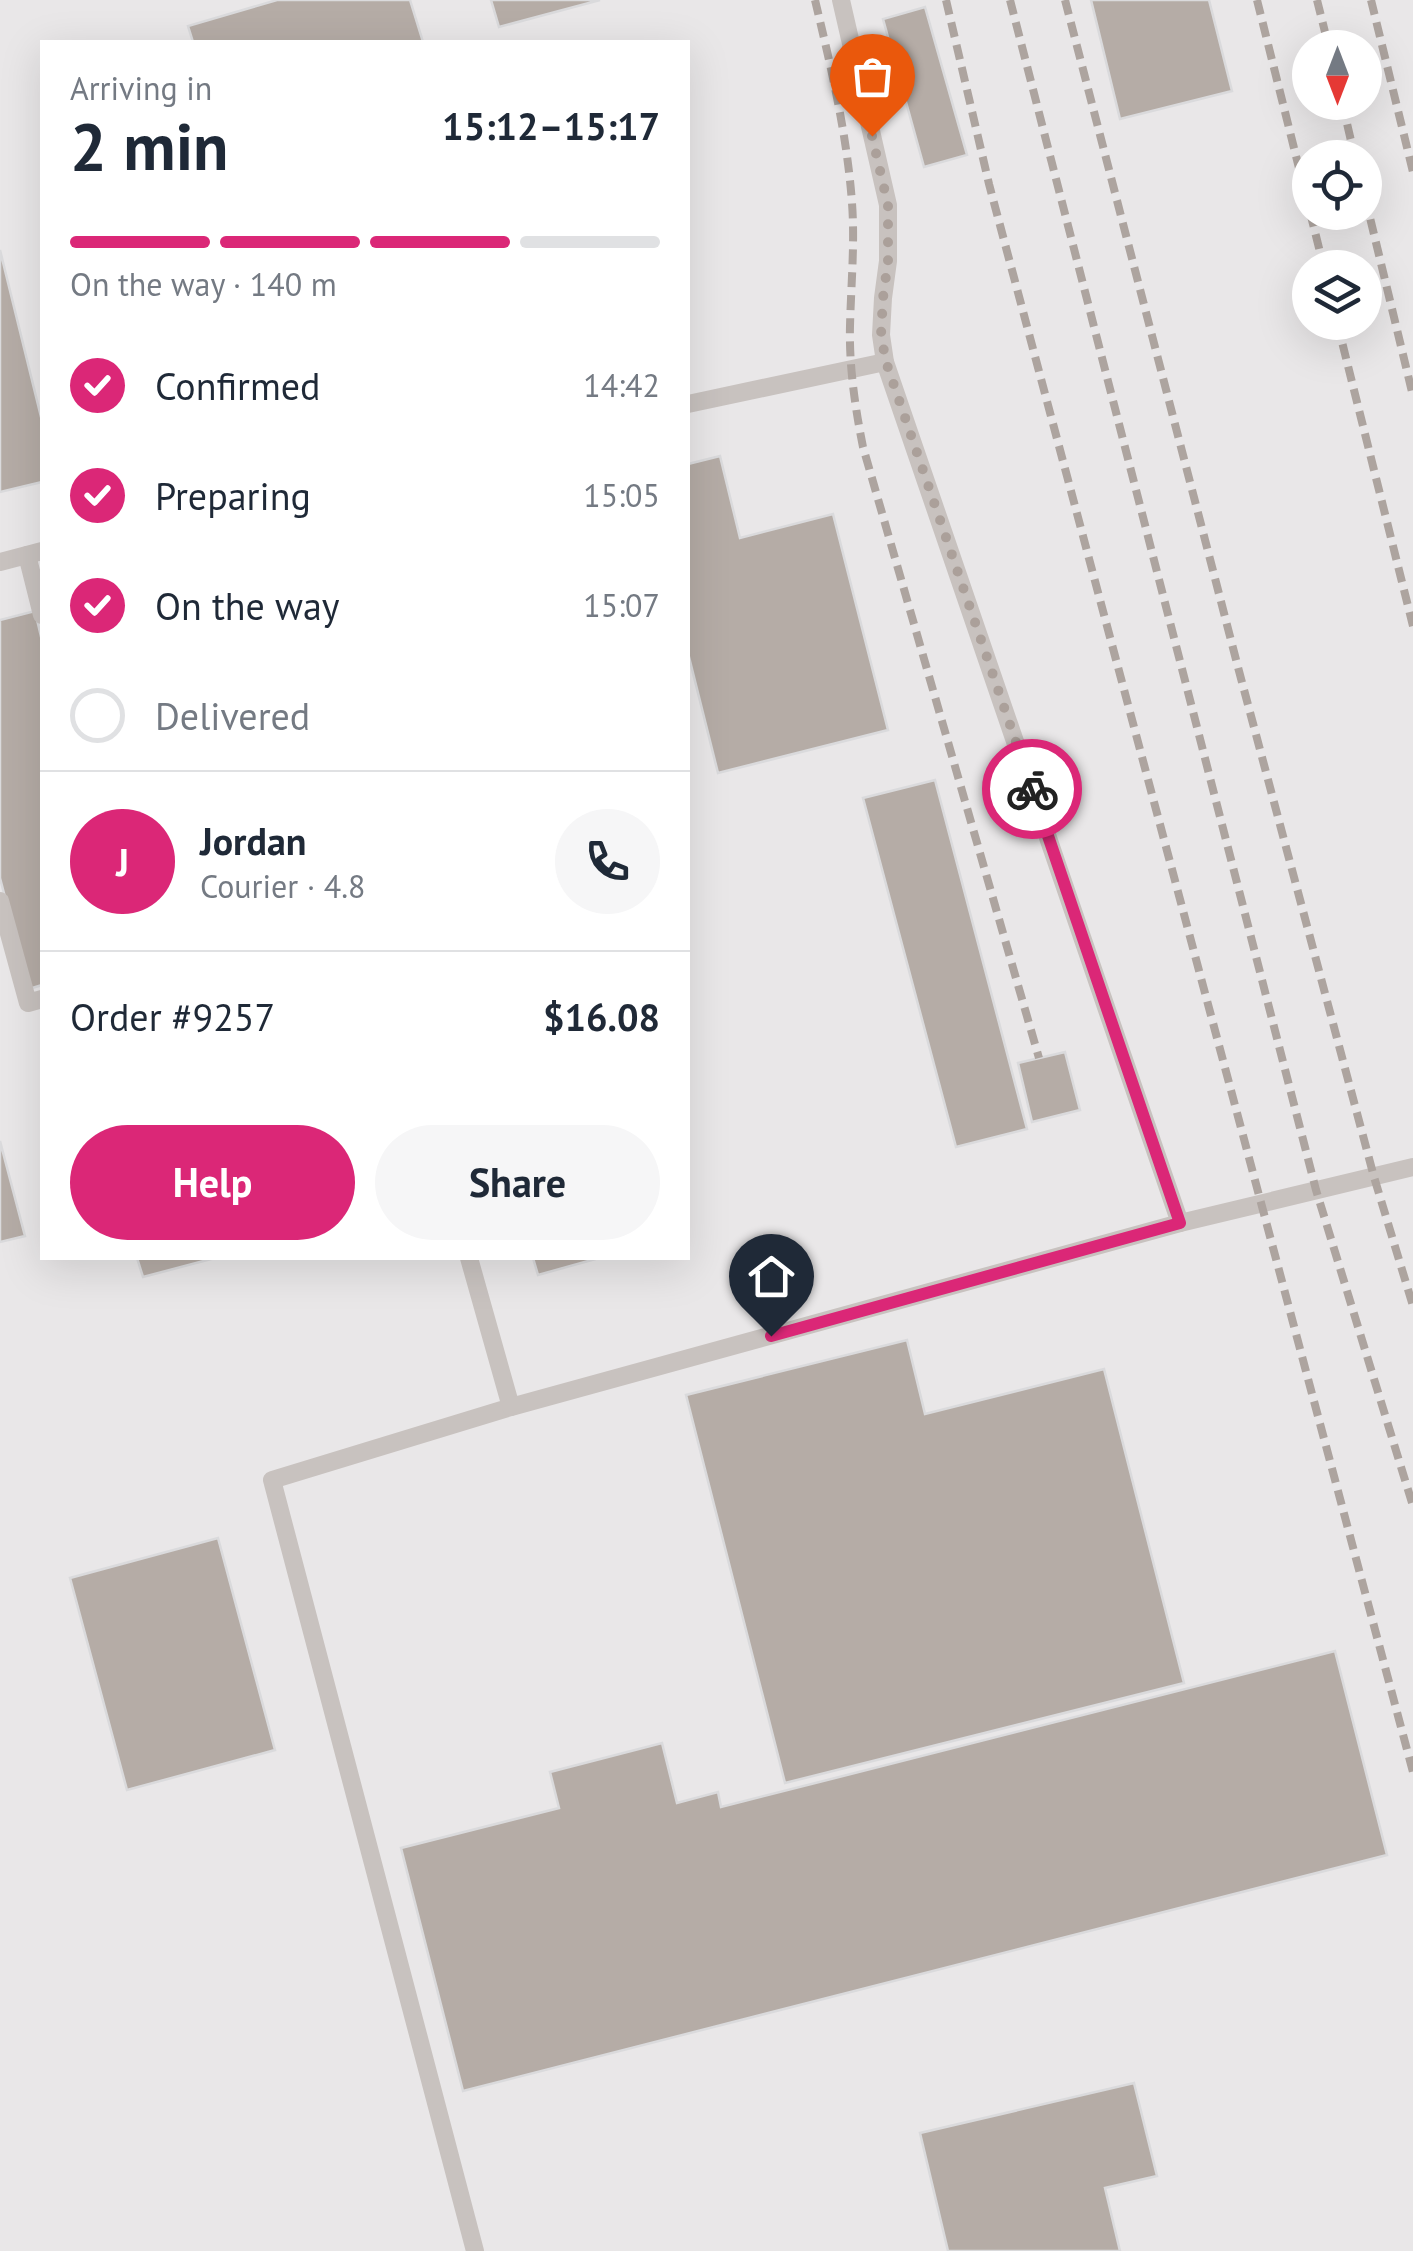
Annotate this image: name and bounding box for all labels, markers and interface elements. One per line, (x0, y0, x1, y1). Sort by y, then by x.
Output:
north arrow (1292, 30, 1382, 120)
map controls (1292, 30, 1382, 340)
pin (830, 34, 915, 137)
icon: bag (845, 49, 900, 104)
text: Arriving in (70, 67, 212, 109)
text: 15:12–15:17 (442, 101, 660, 150)
text: 2 min (70, 104, 229, 188)
button: locate (1292, 140, 1382, 230)
button: layers (1292, 250, 1382, 340)
text: On the way · 140 m (70, 263, 337, 305)
icon: check (70, 358, 125, 413)
text: Confirmed (155, 361, 321, 410)
text: 14:42 (583, 364, 660, 406)
icon: check (70, 468, 125, 523)
text: Preparing (155, 471, 311, 520)
text: 15:05 (583, 474, 660, 516)
icon: check (70, 578, 125, 633)
text: On the way (155, 581, 340, 630)
text: 15:07 (583, 584, 660, 626)
text: Delivered (155, 691, 310, 740)
courier (982, 739, 1082, 839)
icon: bike (1005, 762, 1060, 817)
button: phone (555, 809, 660, 914)
text: Jordan (200, 816, 306, 865)
text: J (116, 837, 129, 886)
text: Courier · 4.8 (200, 865, 366, 907)
text: Order #9257 (70, 992, 275, 1041)
text: $16.08 (543, 992, 660, 1041)
button: Help (70, 1125, 355, 1240)
button: Share (375, 1125, 660, 1240)
pin (729, 1234, 814, 1337)
icon: home (744, 1249, 799, 1304)

